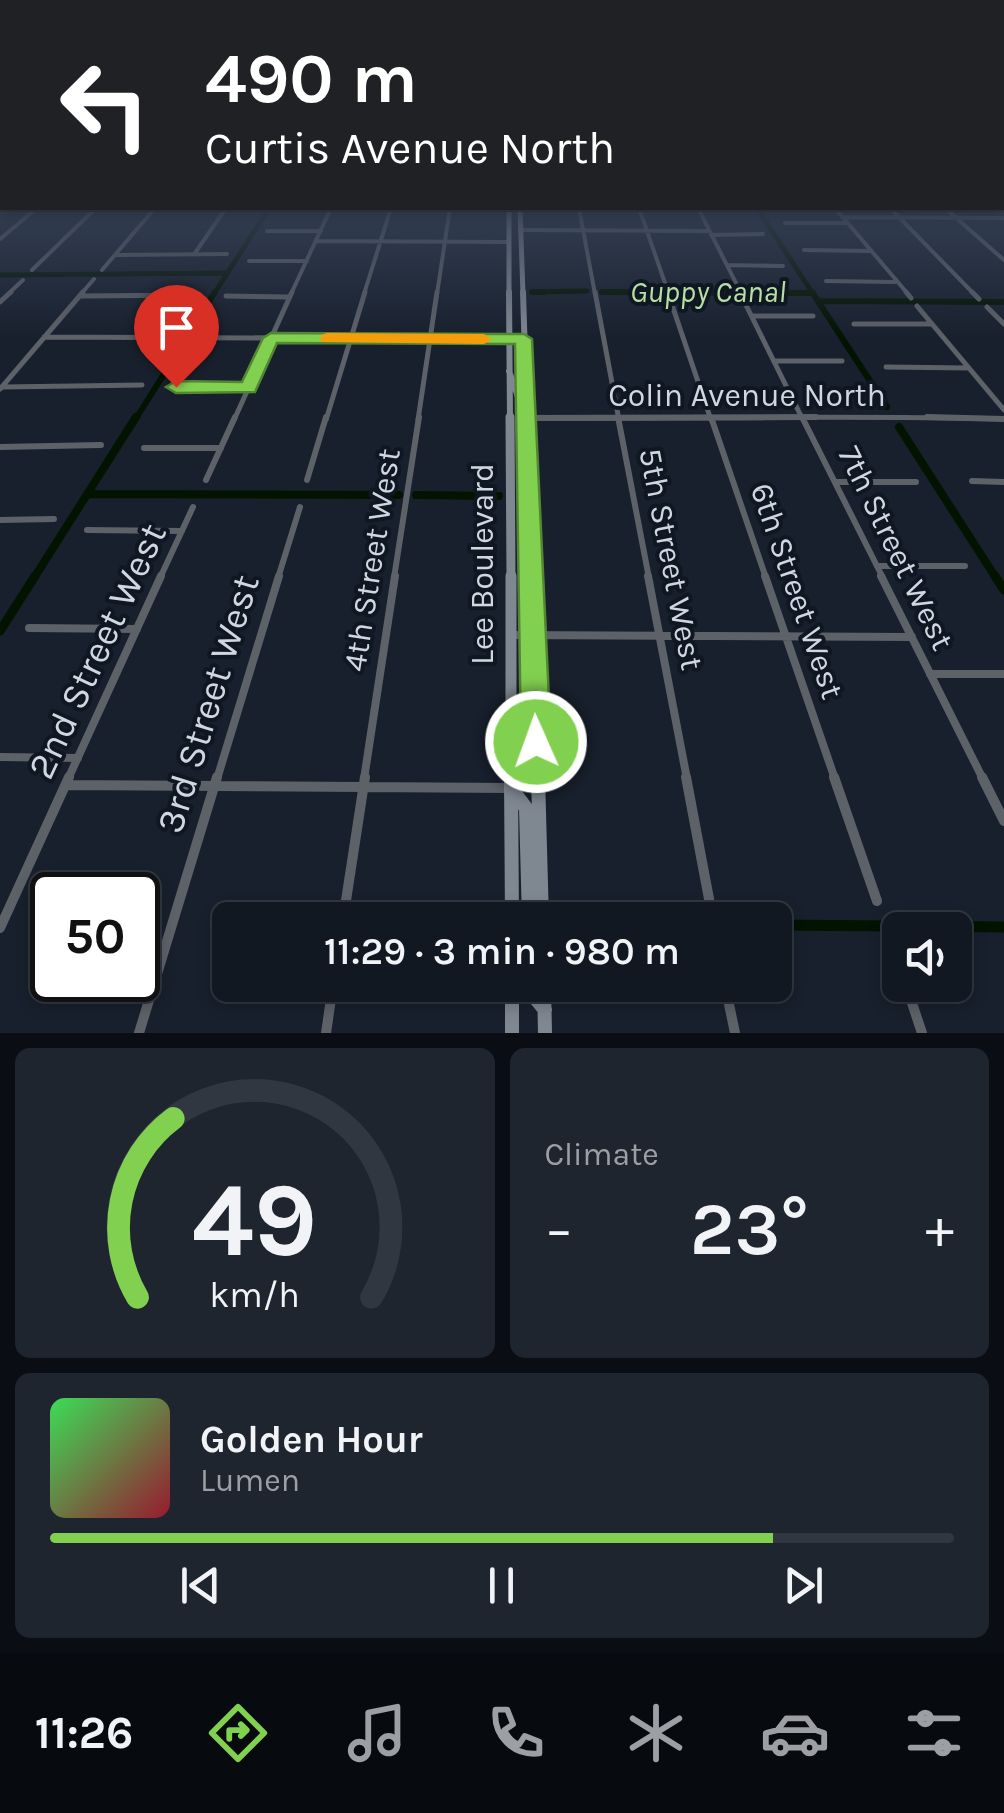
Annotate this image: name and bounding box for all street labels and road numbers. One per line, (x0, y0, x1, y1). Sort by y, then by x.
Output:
street label: Colin Avenue North (608, 377, 886, 414)
street label: 7th Street West (831, 440, 961, 656)
street label: 5th Street West (631, 445, 711, 673)
street label: 4th Street West (336, 446, 408, 674)
street label: Lee Boulevard (464, 463, 501, 665)
street label: 6th Street West (743, 478, 851, 704)
street label: 2nd Street West (18, 516, 176, 786)
street label: 3rd Street West (147, 569, 269, 839)

